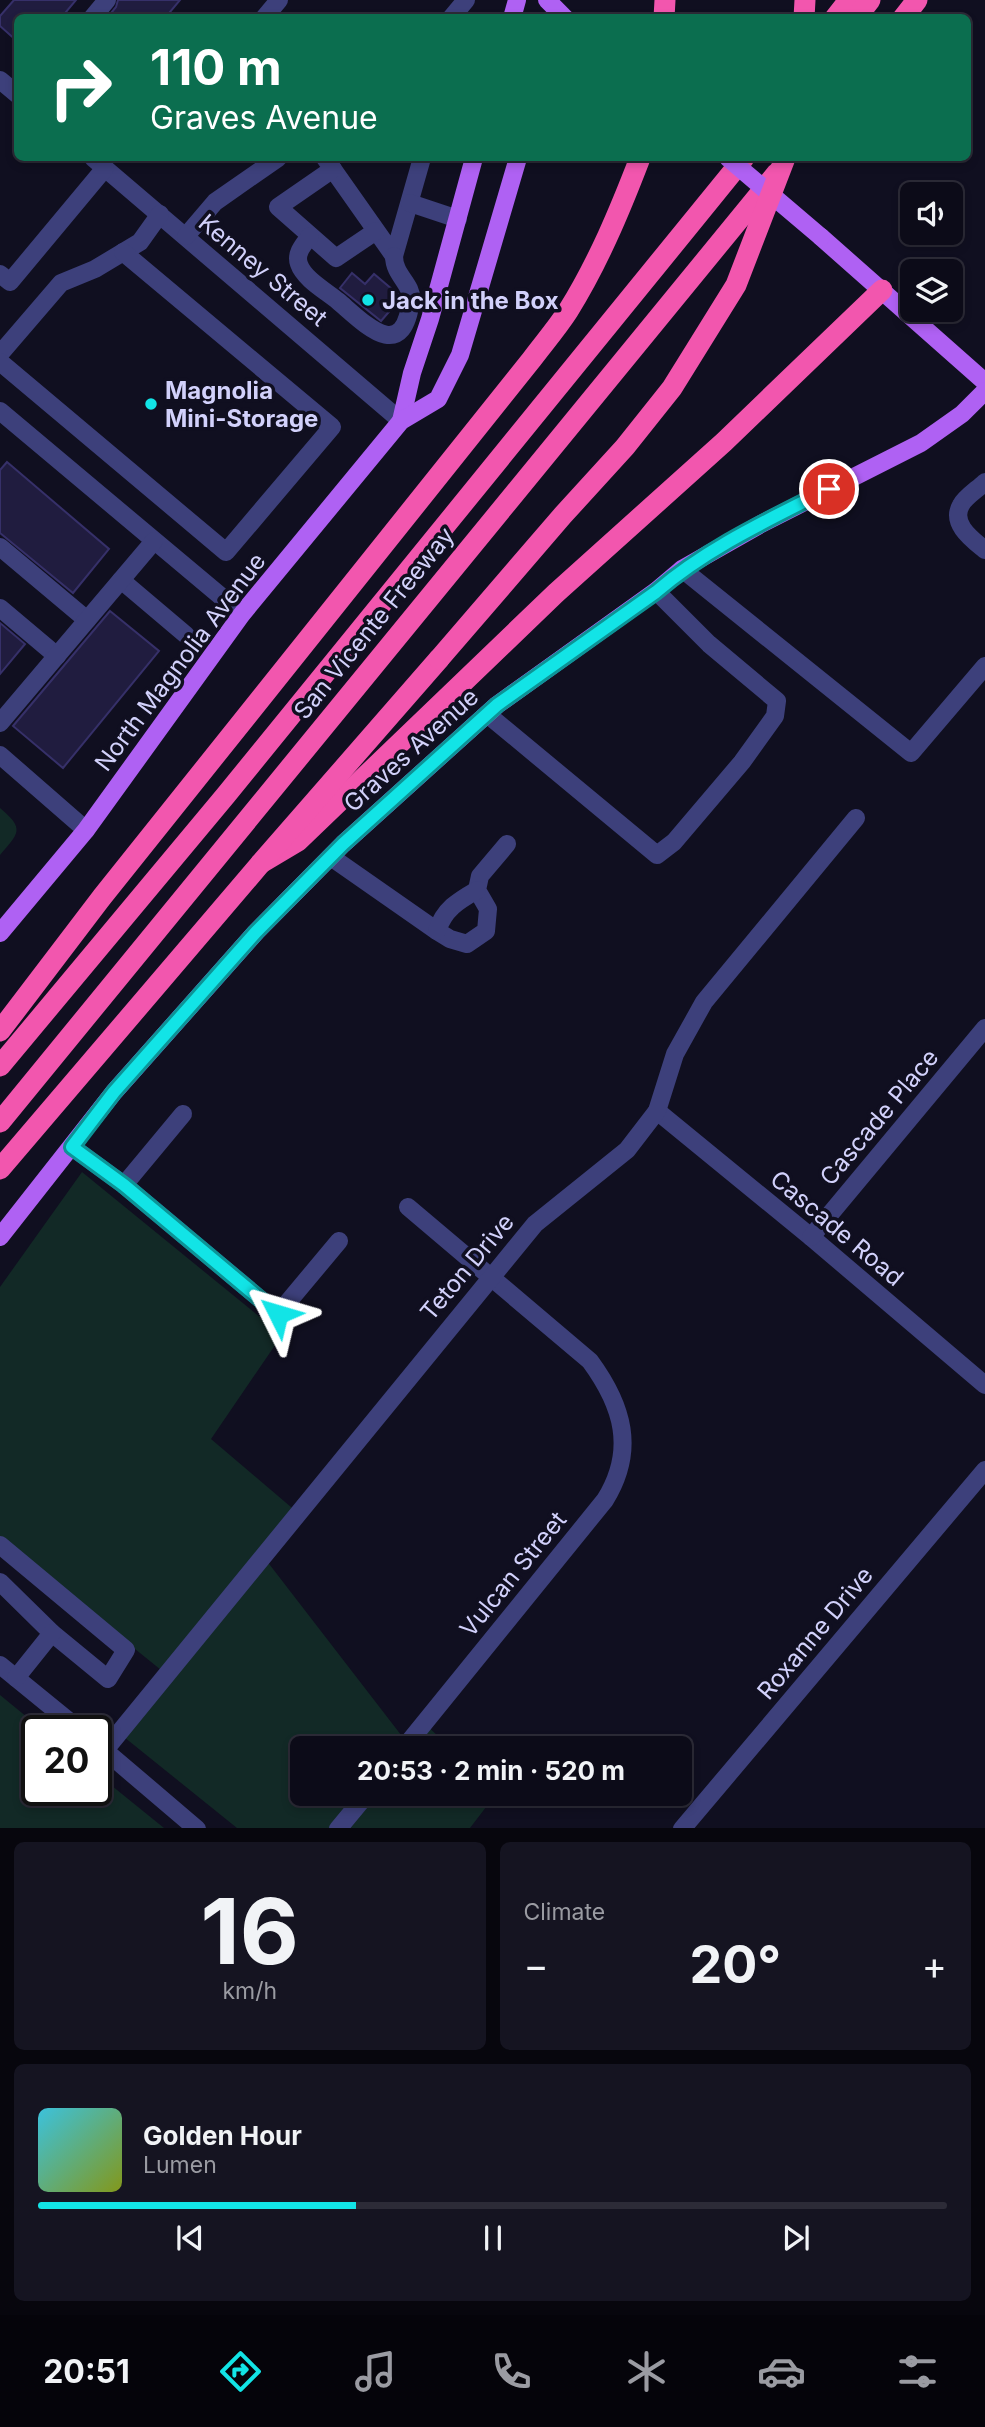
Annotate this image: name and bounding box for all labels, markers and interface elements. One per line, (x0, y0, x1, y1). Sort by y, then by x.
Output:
text: 110 m (150, 38, 282, 97)
icon: right (35, 42, 126, 133)
text: Graves Avenue (150, 98, 378, 137)
map controls (900, 182, 963, 322)
button: sound (900, 182, 963, 245)
street label: Kenney Street (193, 208, 333, 332)
button: layers (900, 259, 963, 322)
place label: Jack in the Box (382, 286, 559, 315)
marker: Jack in the Box (360, 292, 376, 308)
place label: Magnolia Mini-Storage (165, 376, 318, 433)
marker: Magnolia Mini-Storage (143, 396, 159, 412)
pin (799, 459, 859, 519)
icon: arrive (810, 470, 848, 508)
street label: San Vicente Freeway (288, 521, 460, 725)
street label: North Magnolia Avenue (89, 547, 271, 777)
street label: Graves Avenue (338, 682, 484, 818)
street label: Cascade Place (814, 1043, 944, 1191)
street label: Cascade Road (765, 1164, 909, 1292)
street label: Teton Drive (414, 1208, 520, 1326)
position arrow (241, 1277, 315, 1351)
street label: Vulcan Street (454, 1505, 572, 1642)
street label: Roxanne Drive (751, 1561, 879, 1705)
speed limit sign: 20 (21, 1715, 112, 1806)
text: 20:53 · 2 min · 520 m (357, 1755, 625, 1786)
text: 16 (201, 1876, 299, 1986)
text: Climate (524, 1898, 605, 1926)
text: 20° (689, 1933, 781, 1996)
text: − (524, 1942, 549, 1988)
text: + (922, 1942, 947, 1988)
text: km/h (222, 1977, 277, 2005)
text: Golden Hour (143, 2120, 302, 2151)
text: Lumen (143, 2151, 217, 2179)
icon: previous (171, 2219, 209, 2257)
icon: pause (474, 2219, 512, 2257)
icon: next (777, 2219, 815, 2257)
icon: directions (216, 2347, 265, 2396)
icon: music (351, 2347, 400, 2396)
icon: phone (487, 2347, 536, 2396)
icon: climate (622, 2347, 671, 2396)
icon: car (757, 2347, 806, 2396)
icon: filters (893, 2347, 942, 2396)
text: 20:51 (43, 2352, 130, 2391)

